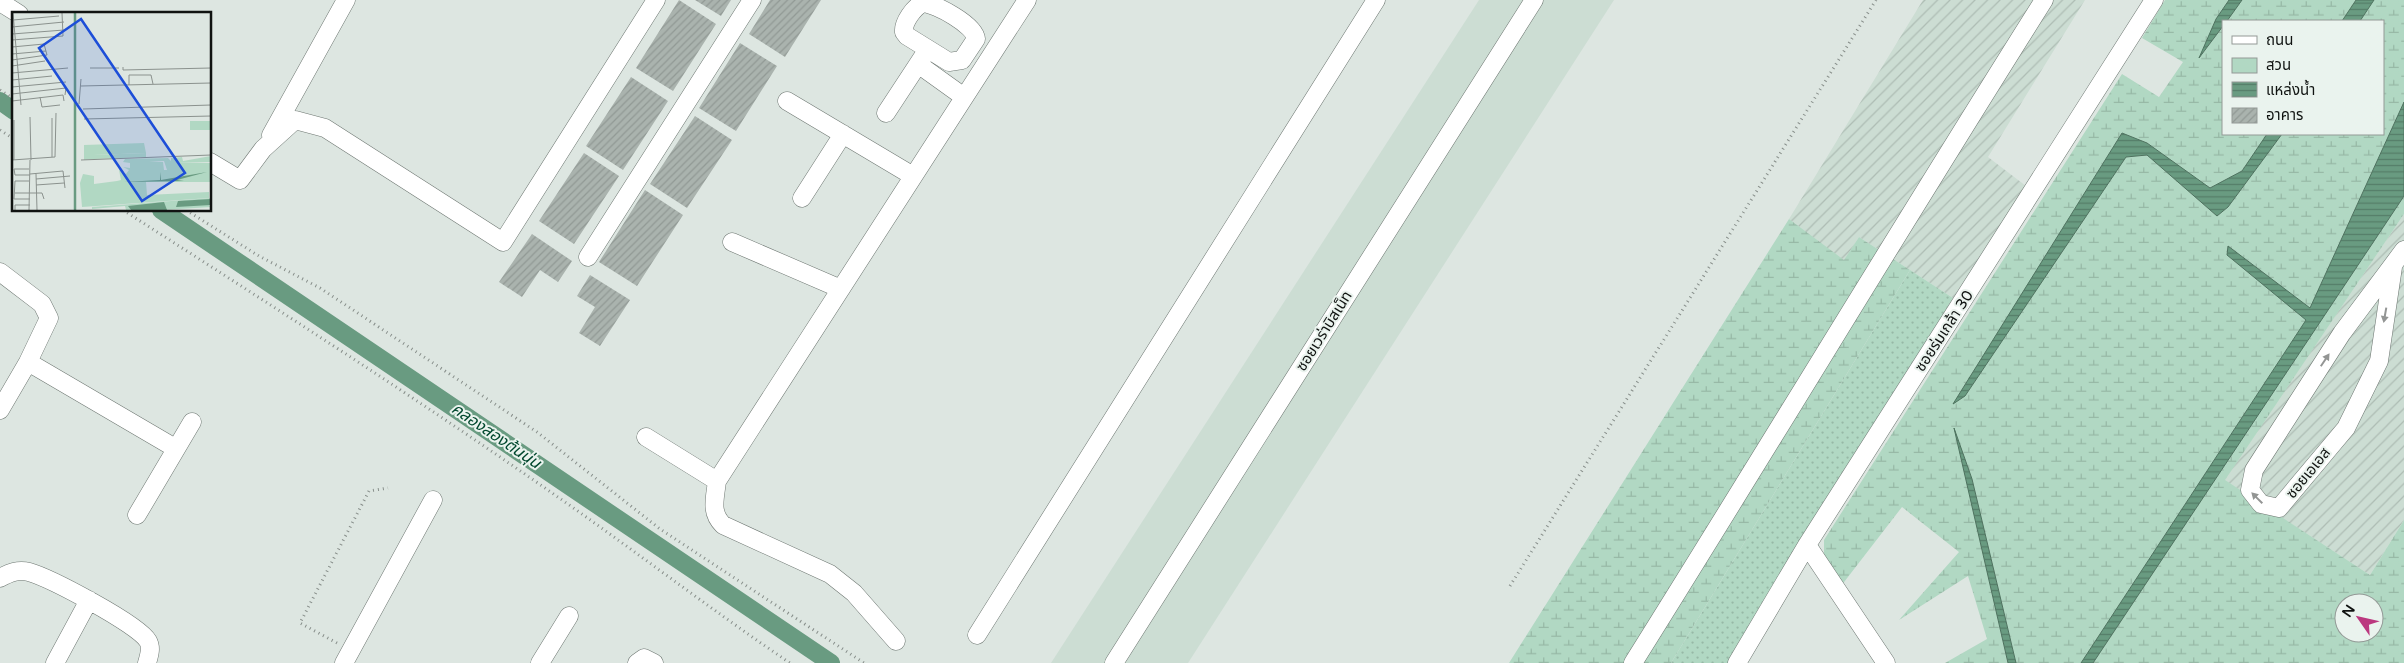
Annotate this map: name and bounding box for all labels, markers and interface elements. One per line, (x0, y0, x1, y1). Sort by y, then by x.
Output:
inset map (12, 12, 211, 211)
legend (2222, 20, 2384, 135)
text: ถนน (2266, 31, 2293, 49)
text: สวน (2266, 56, 2291, 74)
text: แหล่งน้ำ (2266, 79, 2315, 99)
text: อาคาร (2266, 106, 2303, 124)
street label: ซอยร่มเกล้า 30 (1911, 287, 1977, 375)
street label: ซอยเวร่าบิสเน็ท (1292, 288, 1356, 374)
one-way arrow (2381, 307, 2389, 323)
one-way arrow (2320, 354, 2329, 367)
water label: คลองสองต้นนุ่น (448, 399, 545, 474)
street label: ซอยเอเอส (2282, 444, 2334, 502)
one-way arrow (2251, 492, 2263, 504)
north arrow (2334, 593, 2384, 643)
text: N (2338, 602, 2359, 620)

